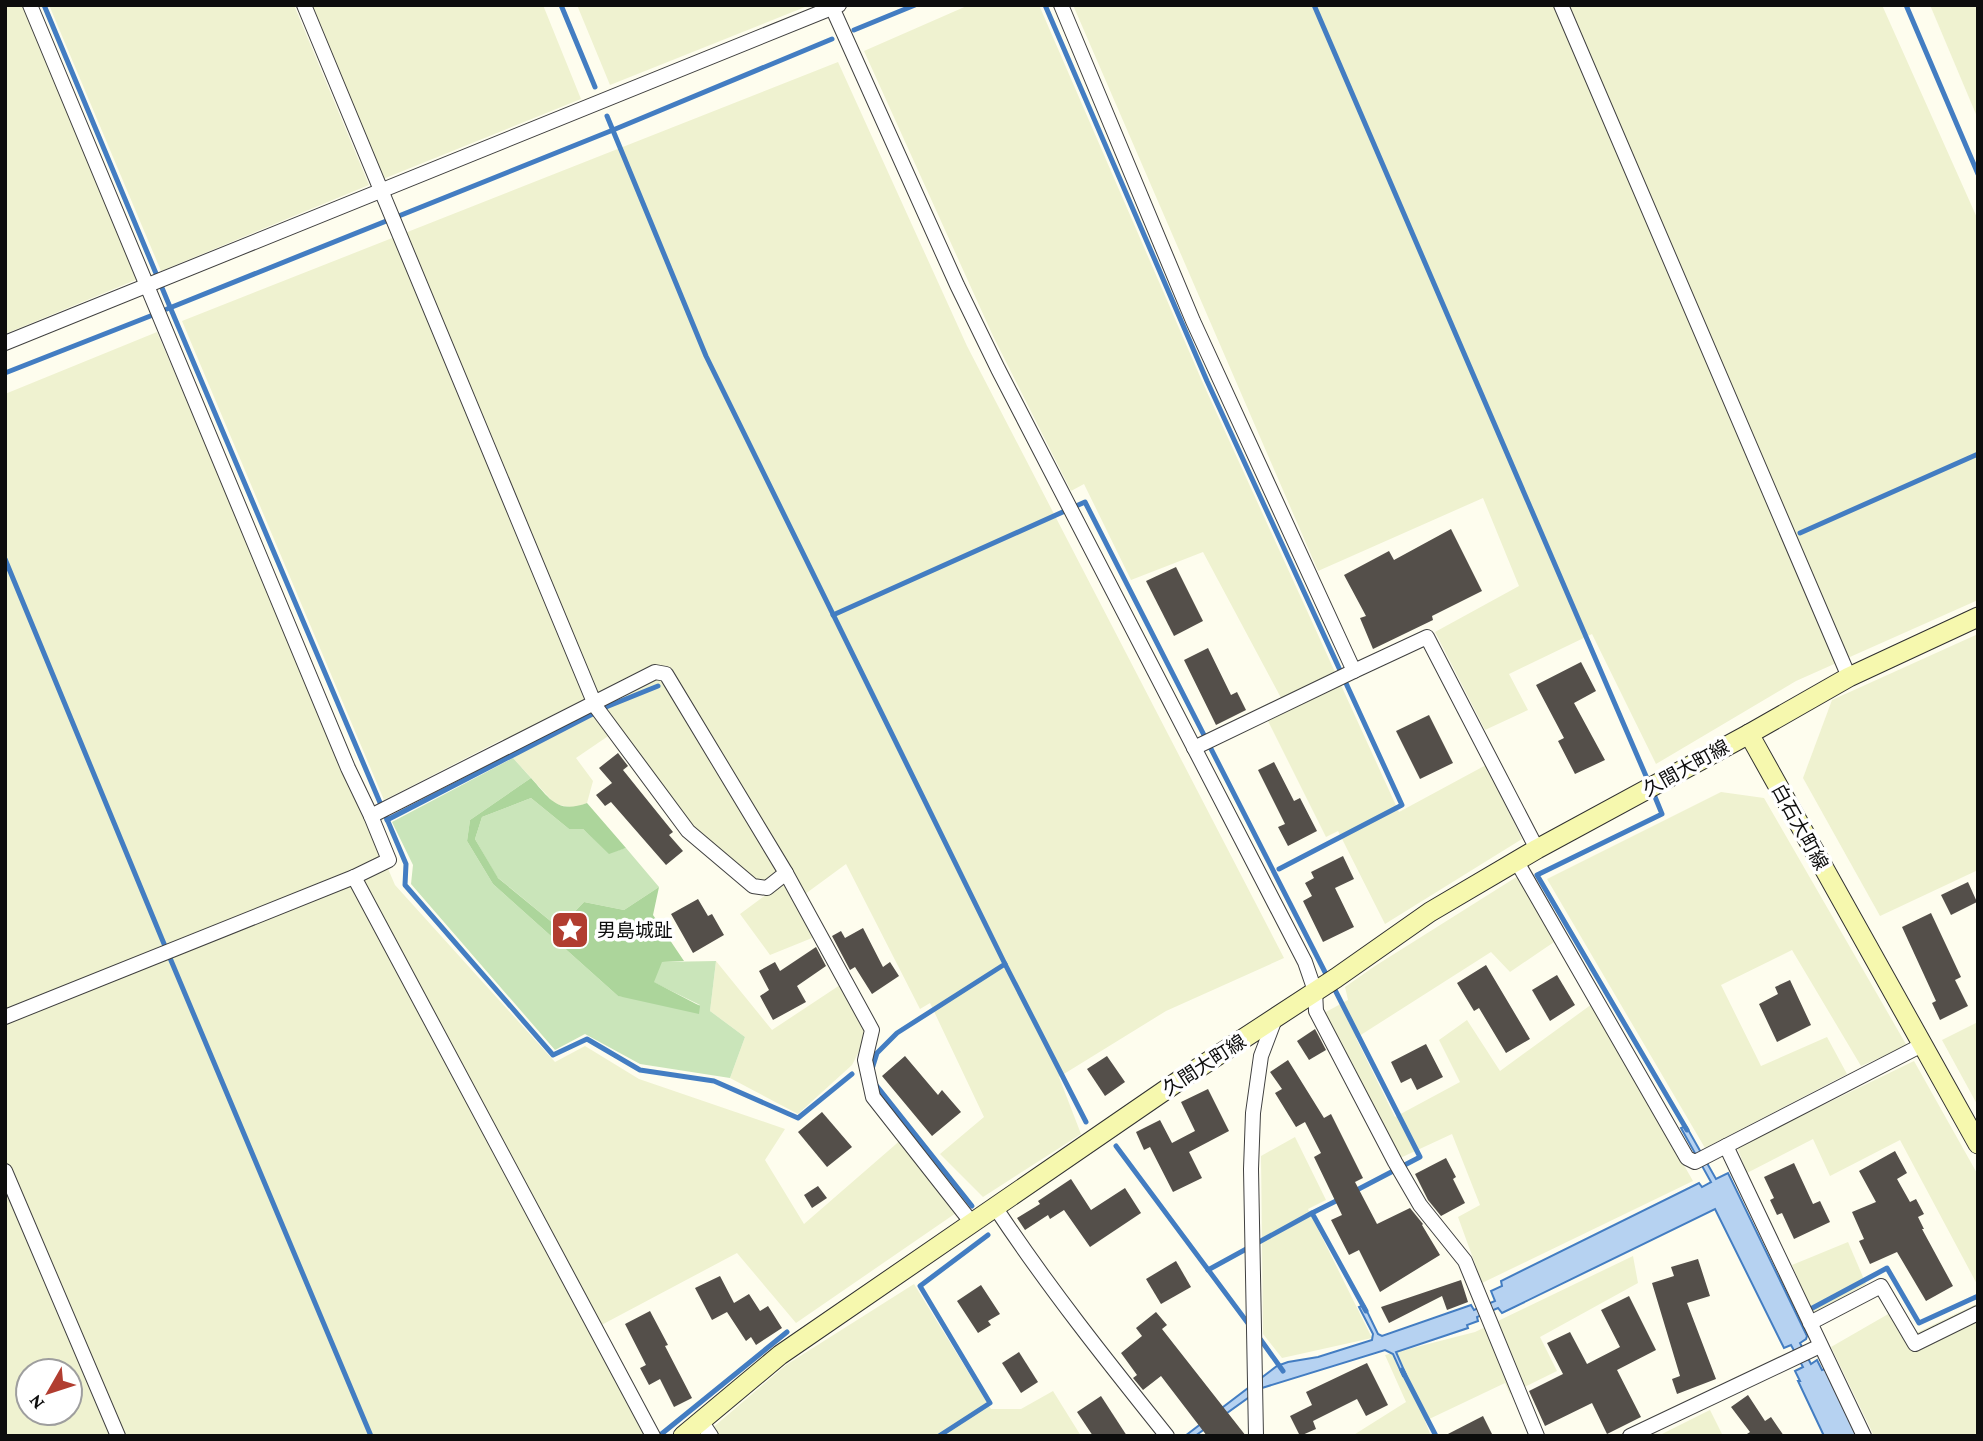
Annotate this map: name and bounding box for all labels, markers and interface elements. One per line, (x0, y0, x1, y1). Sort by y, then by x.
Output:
street label: 久間大町線 (1639, 736, 1733, 800)
street label: 白石大町線 (1768, 780, 1832, 874)
place icon: 男島城趾 (549, 909, 591, 951)
place label: 男島城趾 (597, 920, 673, 941)
street label: 久間大町線 (1158, 1030, 1250, 1100)
north arrow (14, 1357, 84, 1427)
text: N (24, 1391, 48, 1414)

